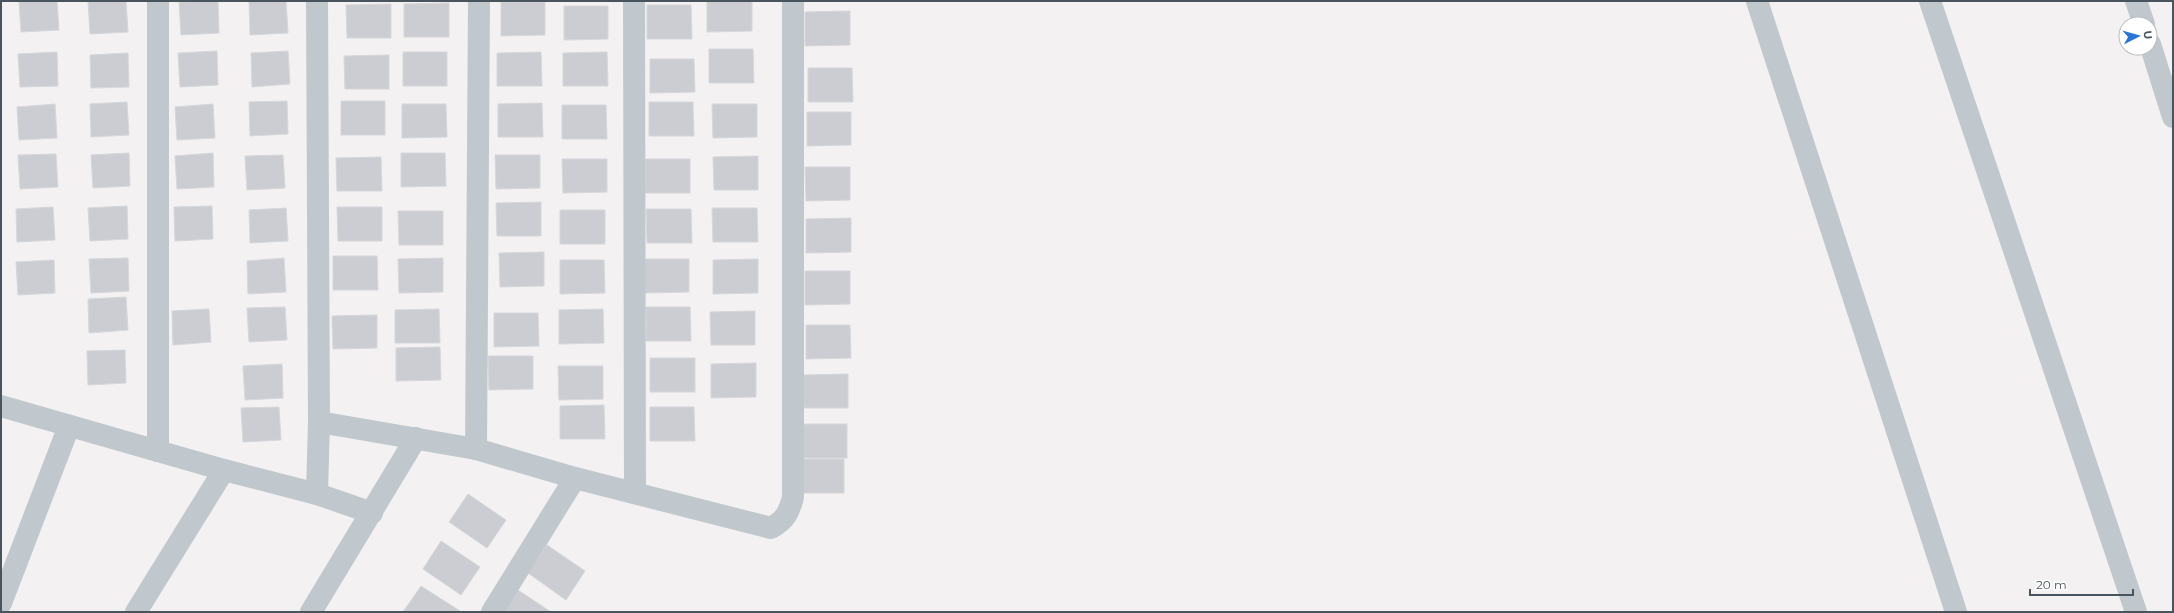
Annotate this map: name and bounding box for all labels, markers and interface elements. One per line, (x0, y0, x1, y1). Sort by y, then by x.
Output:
north arrow (2118, 16, 2158, 56)
text: U (2141, 30, 2155, 40)
scale bar (2030, 571, 2133, 597)
text: 20 m (2036, 577, 2067, 592)

